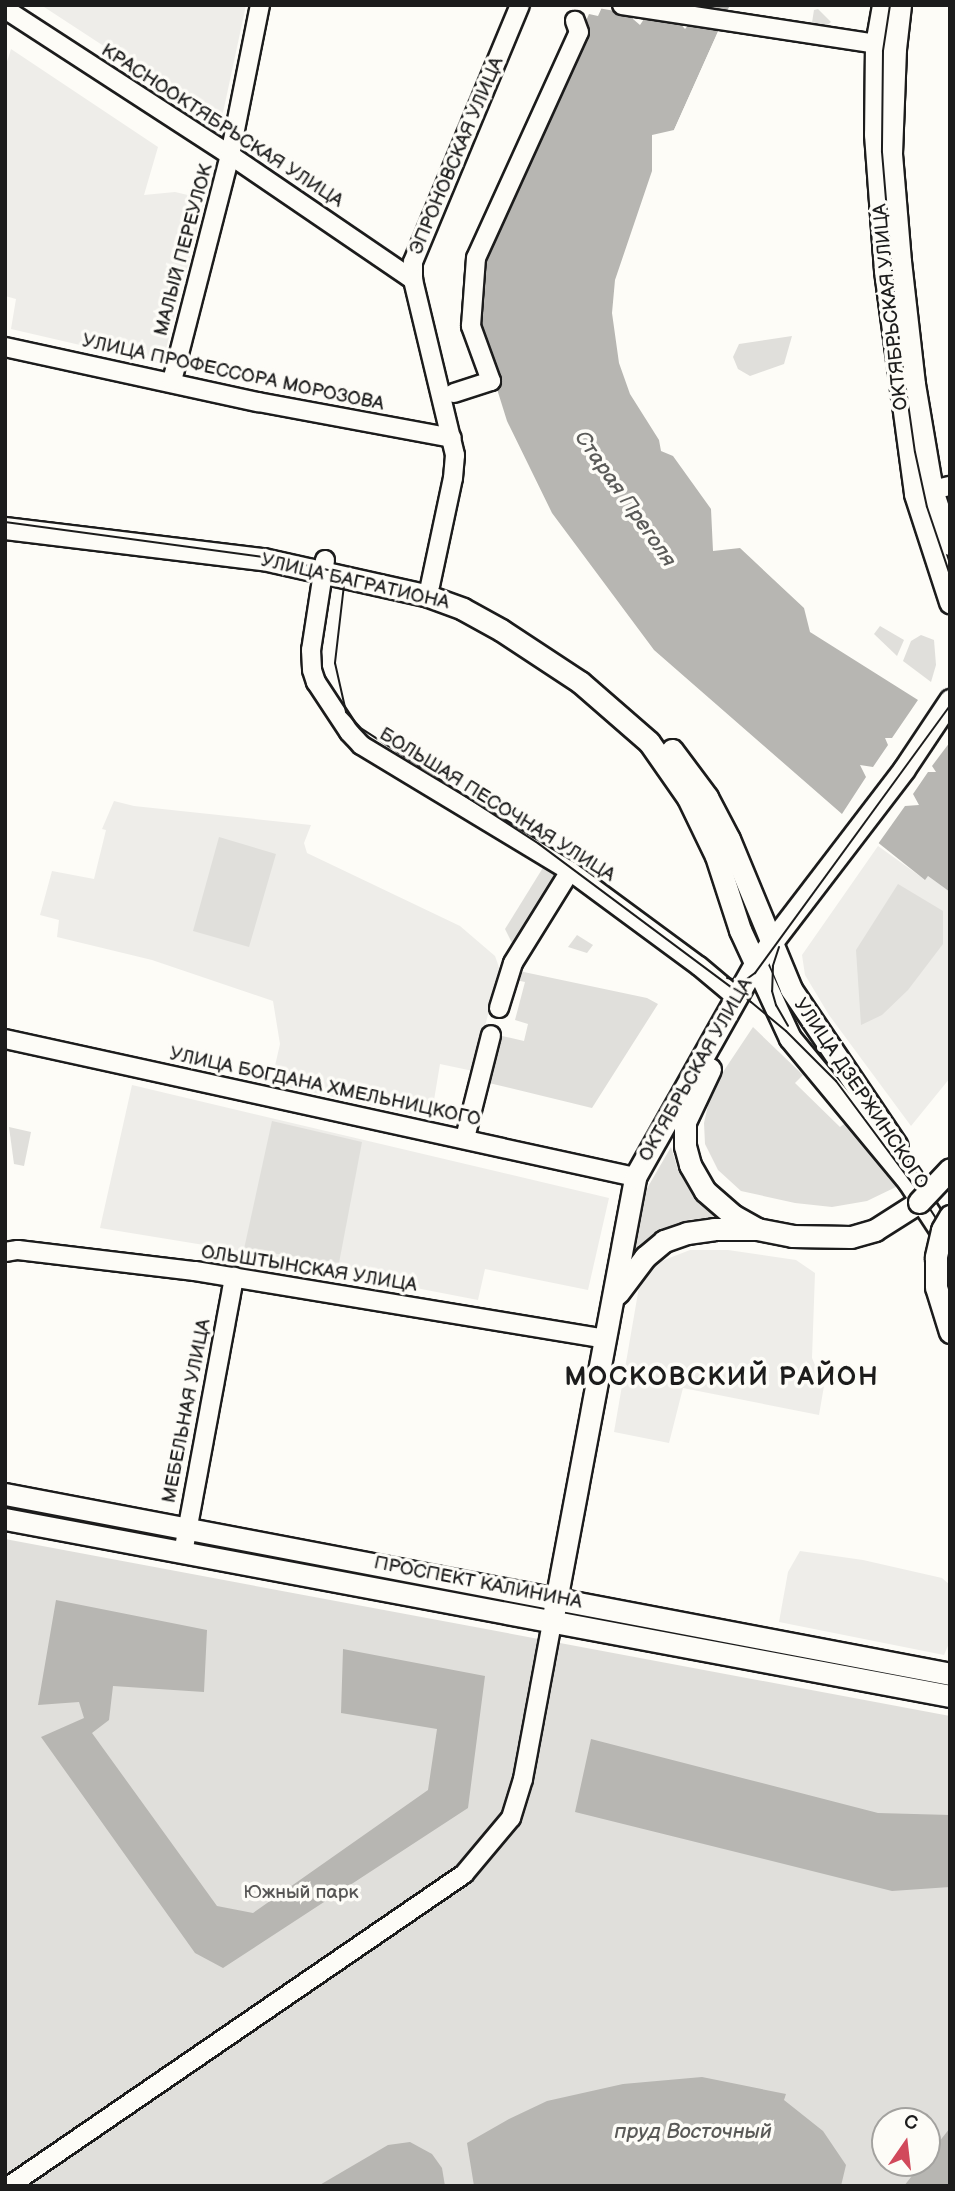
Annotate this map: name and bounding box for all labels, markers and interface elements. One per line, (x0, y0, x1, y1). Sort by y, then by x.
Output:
street label: КРАСНООКТЯБРЬСКАЯ УЛИЦА (97, 39, 347, 213)
street label: ЭПРОНОВСКАЯ УЛИЦА (405, 54, 509, 258)
street label: МАЛЫЙ ПЕРЕУЛОК (150, 162, 218, 338)
street label: ОКТЯБРЬСКАЯ УЛИЦА (869, 203, 913, 411)
street label: УЛИЦА ПРОФЕССОРА МОРОЗОВА (80, 330, 386, 416)
water label: Старая Преголя (569, 426, 681, 572)
street label: УЛИЦА БАГРАТИОНА (259, 549, 451, 615)
street label: БОЛЬШАЯ ПЕСОЧНАЯ УЛИЦА (375, 723, 619, 887)
street label: ОКТЯБРЬСКАЯ УЛИЦА (634, 974, 758, 1166)
street label: УЛИЦА ДЗЕРЖИНСКОГО (789, 994, 933, 1194)
street label: УЛИЦА БОГДАНА ХМЕЛЬНИЦКОГО (167, 1043, 483, 1131)
street label: ОЛЬШТЫНСКАЯ УЛИЦА (199, 1241, 419, 1297)
street label: МЕБЕЛЬНАЯ УЛИЦА (158, 1317, 216, 1505)
district label: МОСКОВСКИЙ РАЙОН (566, 1362, 878, 1394)
street label: ПРОСПЕКТ КАЛИНИНА (372, 1552, 584, 1614)
park label: Южный парк (243, 1882, 359, 1904)
north arrow (871, 2107, 941, 2177)
text: С (902, 2110, 920, 2136)
water label: пруд Восточный (614, 2119, 772, 2145)

